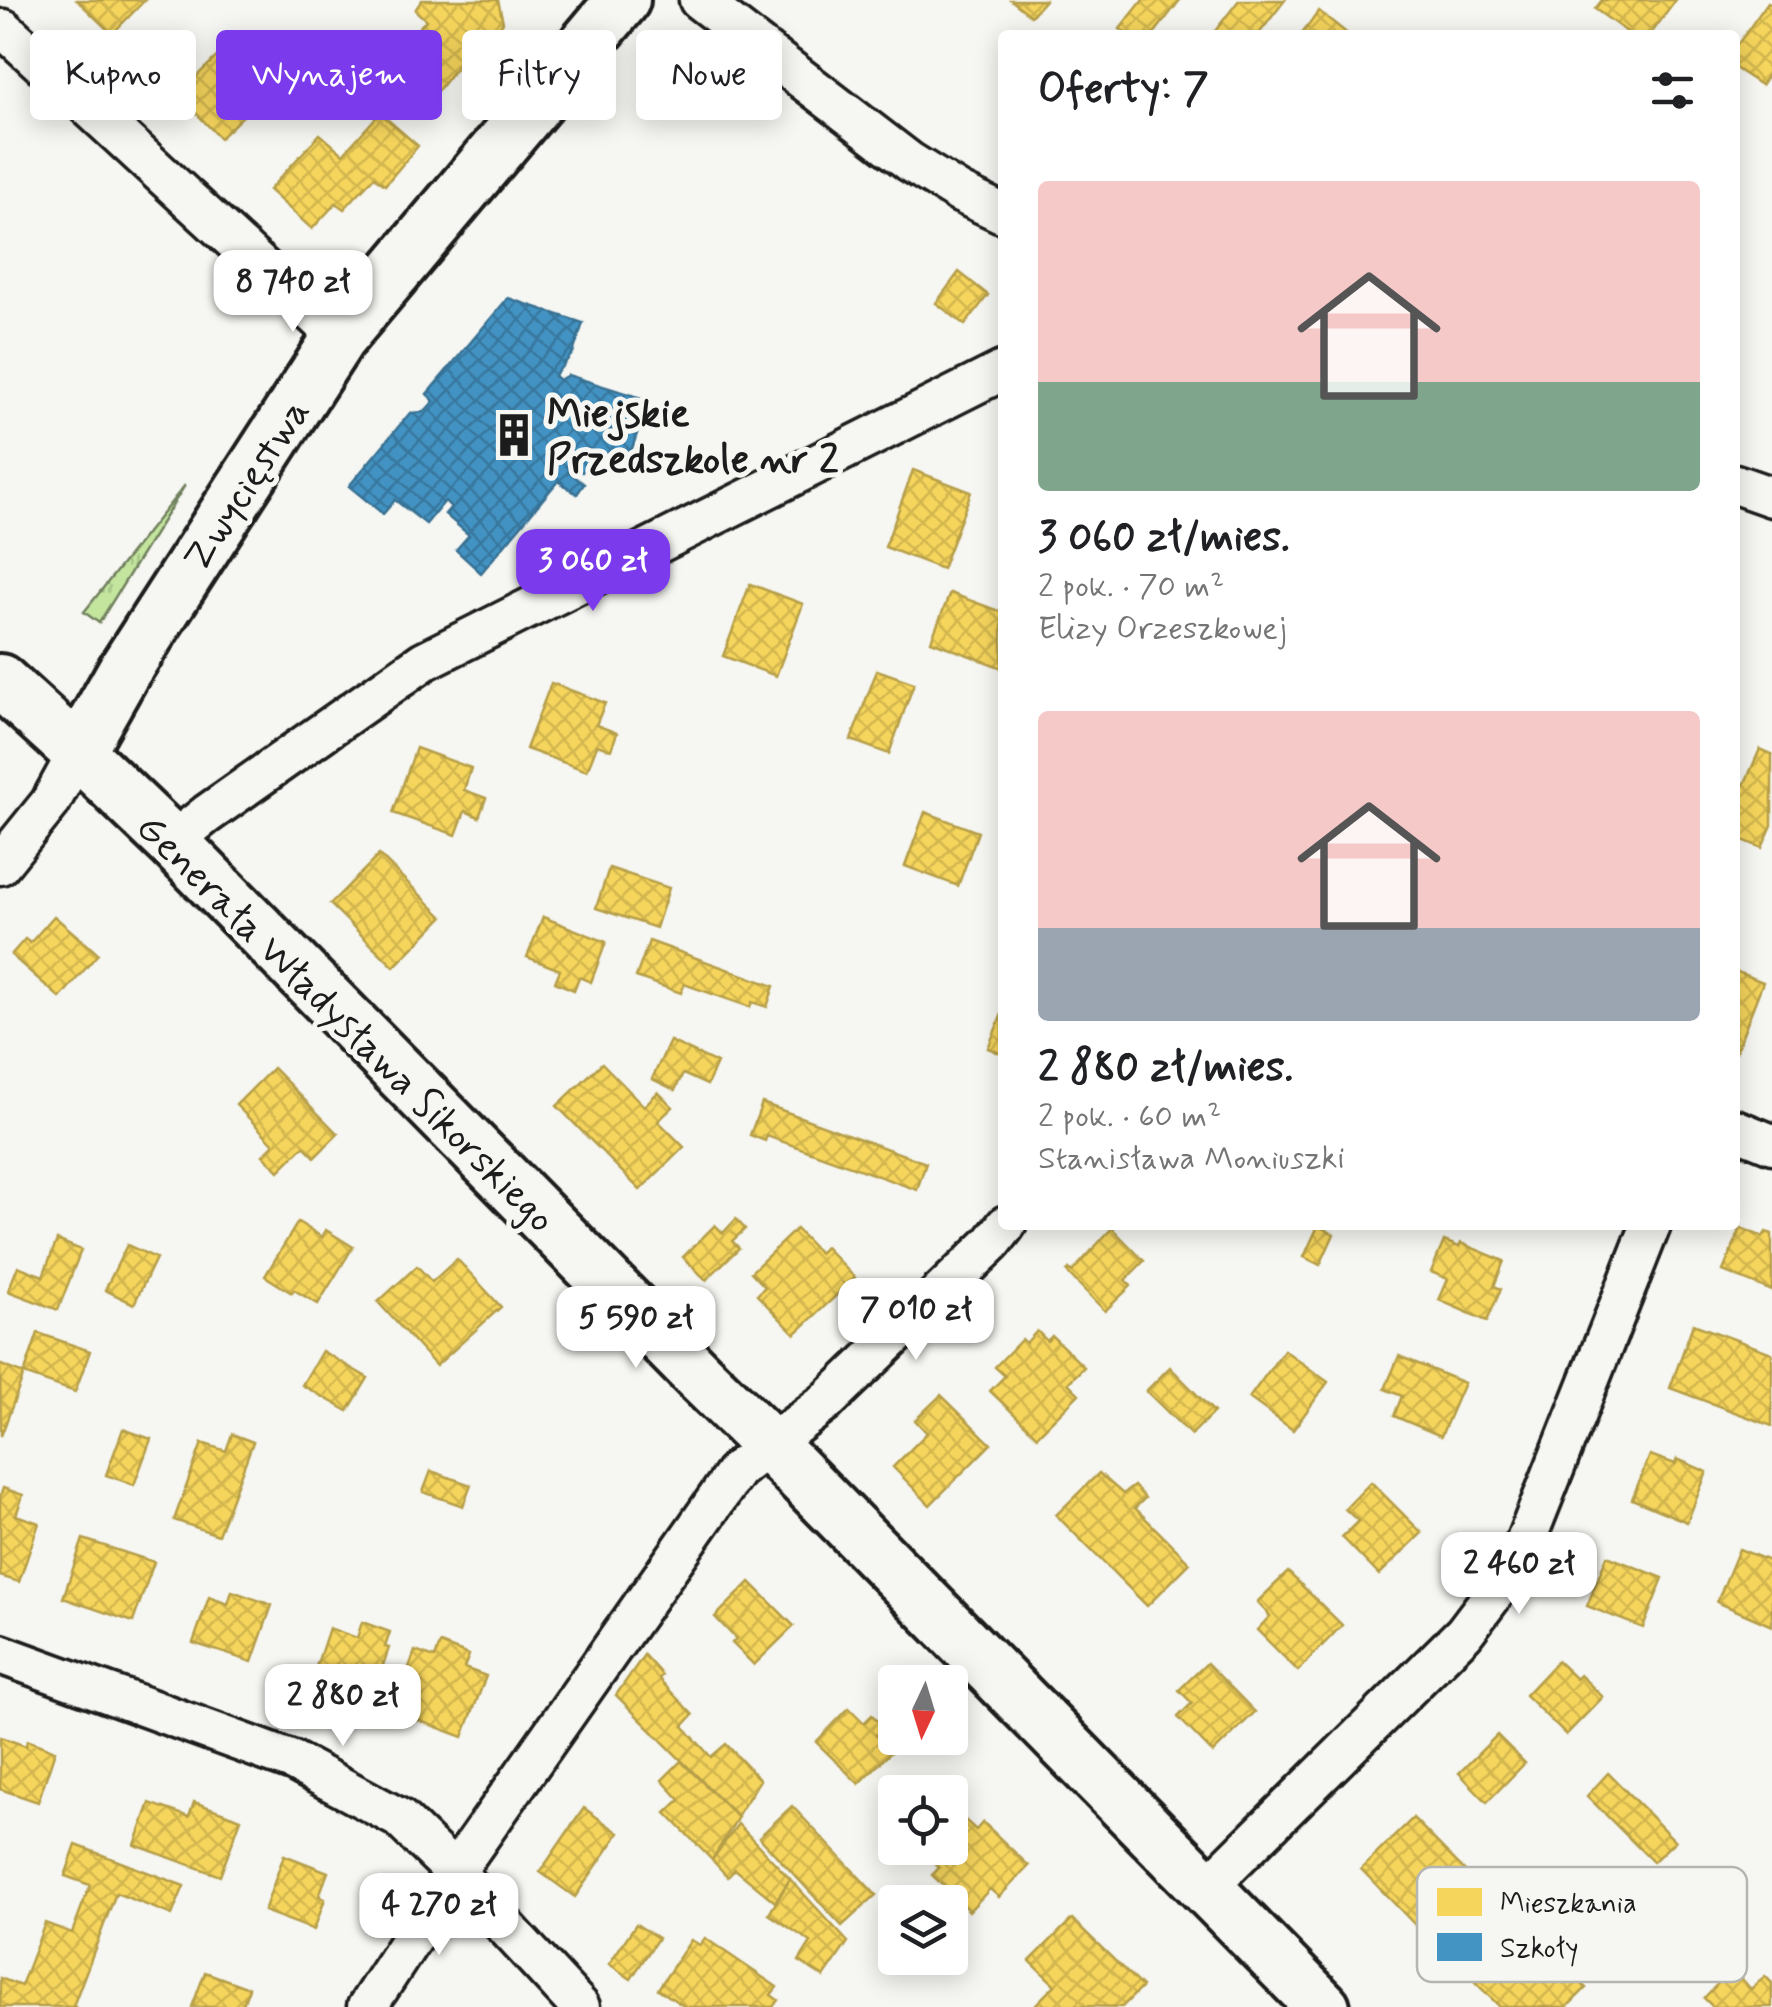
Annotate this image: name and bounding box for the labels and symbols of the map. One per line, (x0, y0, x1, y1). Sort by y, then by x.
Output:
pin: 8 740 zł (190, 250, 396, 335)
street label: Zwycięstwa (172, 389, 323, 582)
place label: Miejskie Przedszkole nr 2 (547, 389, 839, 487)
building icon: Miejskie Przedszkole nr 2 (490, 411, 538, 459)
pin: 3 060 zł (490, 529, 696, 614)
street label: Generała Władysława Sikorskiego (124, 803, 566, 1245)
pin: 7 010 zł (813, 1278, 1019, 1363)
pin: 5 590 zł (533, 1286, 739, 1371)
pin: 2 460 zł (1416, 1532, 1622, 1617)
pin: 2 880 zł (240, 1664, 446, 1749)
north arrow (878, 1665, 968, 1755)
legend (1417, 1867, 1747, 1982)
pin: 4 270 zł (336, 1873, 542, 1958)
text: Mieszkania (1500, 1886, 1637, 1923)
text: Szkoły (1500, 1931, 1579, 1968)

